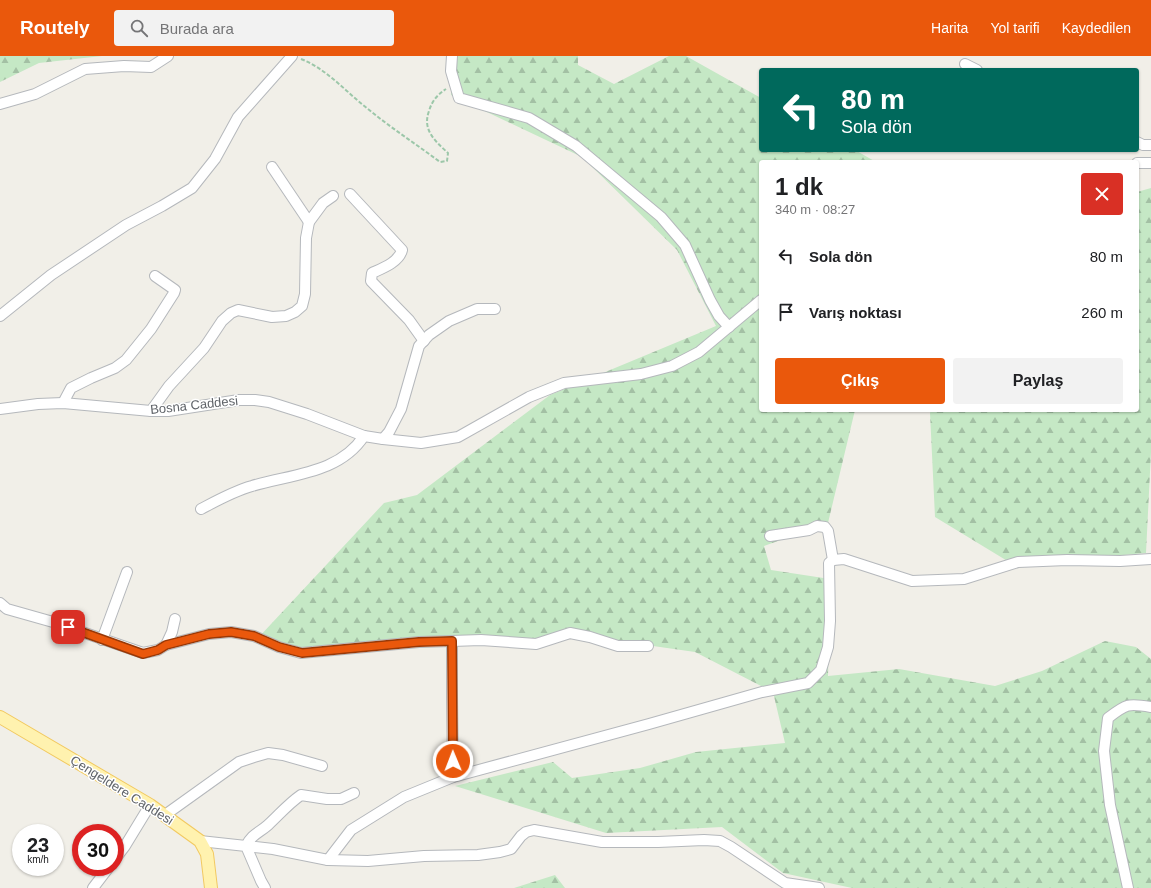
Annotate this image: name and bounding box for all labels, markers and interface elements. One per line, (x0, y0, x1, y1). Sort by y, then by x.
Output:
search box (114, 10, 394, 46)
text: Routely (20, 17, 90, 38)
icon: search (128, 17, 150, 39)
text: Burada ara (160, 20, 234, 37)
text: Harita (931, 20, 968, 36)
text: Yol tarifi (990, 20, 1040, 36)
text: Kaydedilen (1062, 20, 1131, 36)
icon: left (775, 84, 827, 136)
text: 80 m (841, 84, 905, 115)
text: Sola dön (841, 117, 912, 137)
text: 1 dk (775, 173, 823, 200)
button: close (1081, 173, 1123, 215)
text: 340 m · 08:27 (775, 202, 855, 217)
icon: left (775, 245, 797, 267)
text: Sola dön (809, 248, 872, 265)
text: 80 m (1090, 248, 1123, 265)
icon: arrive (775, 301, 797, 323)
text: Varış noktası (809, 304, 902, 321)
text: 260 m (1081, 304, 1123, 321)
button: Çıkış (775, 358, 945, 404)
button: Paylaş (953, 358, 1123, 404)
street label: Bosna Caddesi (149, 393, 239, 417)
pin (51, 610, 85, 644)
icon: arrive (57, 616, 79, 638)
position arrow (432, 740, 474, 782)
street label: Çengeldere Caddesi (68, 752, 176, 828)
speed limit sign: 30 (72, 824, 124, 876)
text: 23 (27, 834, 49, 856)
text: km/h (27, 854, 49, 865)

